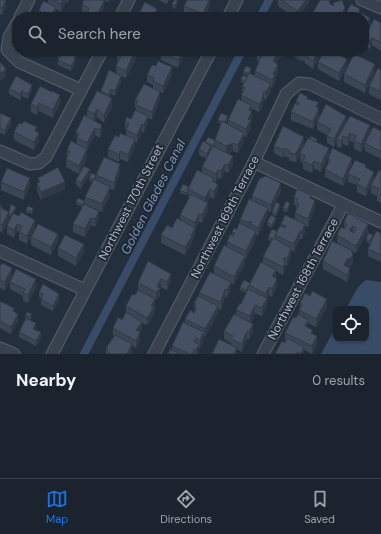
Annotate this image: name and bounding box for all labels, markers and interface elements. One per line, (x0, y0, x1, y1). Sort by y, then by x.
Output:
search box (12, 12, 369, 56)
icon: search (26, 23, 48, 45)
text: Search here (58, 24, 141, 44)
water label: Golden Glades Canal (117, 136, 190, 257)
street label: Northwest 170th Street (95, 141, 167, 263)
street label: Northwest 169th Terrace (187, 153, 263, 281)
street label: Northwest 168th Terrace (264, 215, 342, 343)
map controls (333, 306, 369, 342)
button: locate (333, 306, 369, 342)
text: Nearby (16, 369, 76, 391)
text: 0 results (312, 372, 365, 389)
tab: Map (46, 488, 68, 526)
tab: Directions (160, 488, 212, 526)
tab: Saved (304, 488, 335, 526)

